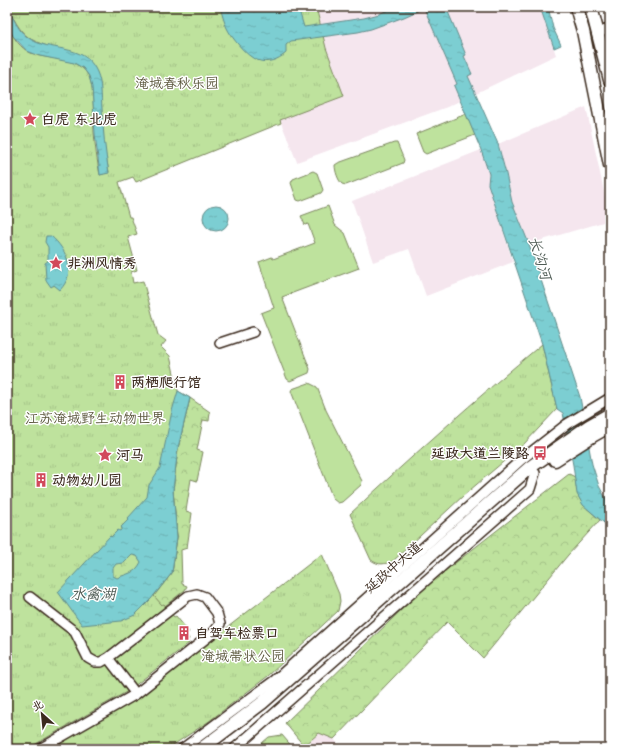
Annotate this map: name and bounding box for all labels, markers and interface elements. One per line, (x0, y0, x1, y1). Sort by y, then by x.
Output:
park label: 淹城春秋乐园 (135, 73, 219, 95)
place label: 白虎 东北虎 (41, 109, 116, 131)
place icon: 白虎 东北虎 (22, 111, 38, 127)
water label: 长沟河 (521, 233, 558, 286)
place label: 非洲风情秀 (67, 253, 137, 275)
place icon: 非洲风情秀 (48, 255, 64, 271)
place label: 两栖爬行馆 (131, 372, 201, 394)
building icon: 两栖爬行馆 (112, 374, 128, 390)
park label: 江苏淹城野生动物世界 (25, 408, 165, 430)
place label: 延政大道兰陵路 (431, 443, 529, 465)
place label: 河马 (116, 445, 144, 467)
bus stop icon: 延政大道兰陵路 (532, 445, 548, 461)
place icon: 河马 (97, 447, 113, 463)
place label: 动物幼儿园 (52, 470, 122, 492)
building icon: 动物幼儿园 (33, 472, 49, 488)
street label: 延政中大道 (360, 536, 427, 599)
water label: 水禽湖 (70, 583, 117, 607)
place label: 自驾车检票口 (195, 623, 279, 645)
building icon: 自驾车检票口 (176, 625, 192, 641)
park label: 淹城带状公园 (201, 646, 285, 668)
north arrow (22, 694, 62, 734)
text: 北 (29, 695, 47, 716)

